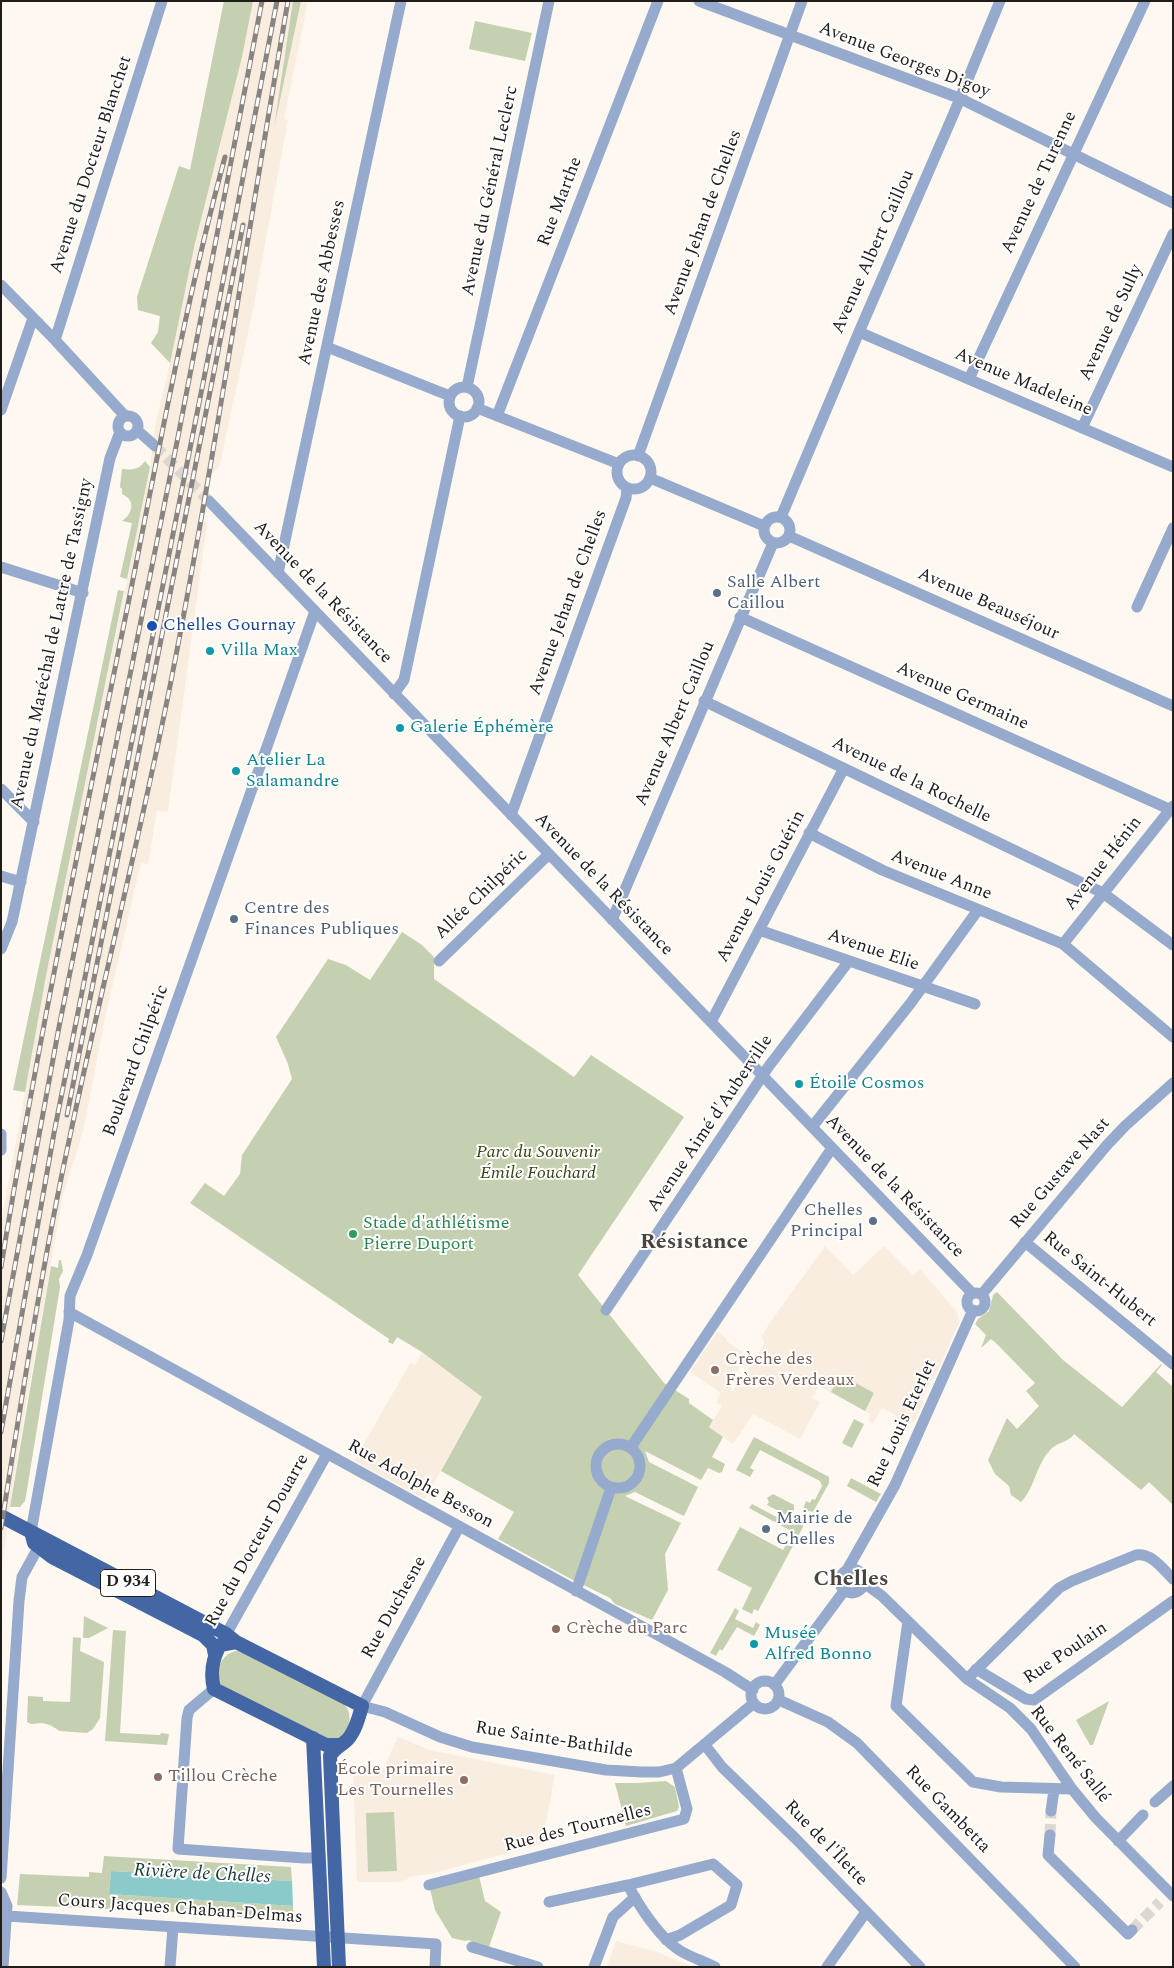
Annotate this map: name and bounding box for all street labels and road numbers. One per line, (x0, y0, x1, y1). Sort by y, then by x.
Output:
street label: Avenue Georges Digoy (815, 18, 993, 104)
street label: Avenue du Docteur Blanchet (46, 53, 138, 277)
street label: Avenue du Général Leclerc (458, 84, 524, 298)
street label: Avenue de Turenne (998, 108, 1082, 258)
street label: Avenue Jehan de Chelles (660, 127, 748, 319)
street label: Rue Marthe (534, 154, 588, 250)
street label: Avenue Albert Caillou (828, 167, 920, 337)
street label: Avenue des Abbesses (295, 198, 351, 368)
street label: Avenue de Sully (1076, 261, 1148, 385)
street label: Avenue Madeleine (951, 344, 1095, 422)
street label: Avenue du Maréchal de Lattre de Tassigny (7, 477, 99, 811)
street label: Avenue Jehan de Chelles (525, 507, 613, 699)
street label: Avenue de la Résistance (248, 517, 396, 669)
street label: Avenue Beauséjour (914, 564, 1062, 646)
street label: Avenue Albert Caillou (631, 638, 721, 810)
street label: Avenue Germaine (892, 658, 1032, 736)
street label: Avenue de la Rochelle (828, 733, 994, 829)
street label: Avenue Louis Guérin (713, 807, 811, 967)
street label: Avenue de la Résistance (529, 809, 677, 961)
street label: Avenue Hénin (1060, 813, 1148, 915)
street label: Allée Chilpéric (431, 845, 533, 945)
street label: Avenue Anne (887, 846, 995, 906)
street label: Avenue Elie (824, 925, 922, 977)
street label: Boulevard Chilpéric (100, 982, 174, 1140)
street label: Avenue Aimé d'Auberville (644, 1031, 778, 1217)
street label: Avenue de la Résistance (820, 1111, 968, 1263)
street label: Rue Gustave Nast (1007, 1114, 1115, 1234)
street label: Rue Saint-Hubert (1038, 1228, 1160, 1332)
street label: Rue Louis Eterlet (864, 1357, 942, 1491)
street label: Rue Adolphe Besson (343, 1436, 497, 1534)
street label: Rue du Docteur Douarre (201, 1451, 315, 1631)
street label: Rue Duchesne (358, 1553, 432, 1663)
road number: D 934 (100, 1570, 156, 1596)
street label: Rue Poulain (1020, 1618, 1112, 1690)
street label: Rue René Sallé (1024, 1702, 1114, 1808)
street label: Rue Sainte-Bathilde (474, 1718, 634, 1764)
street label: Rue Gambetta (900, 1762, 994, 1858)
street label: Rue de l'Îlette (779, 1797, 871, 1891)
street label: Rue des Tournelles (502, 1800, 654, 1858)
street label: Cours Jacques Chaban-Delmas (57, 1891, 303, 1929)

